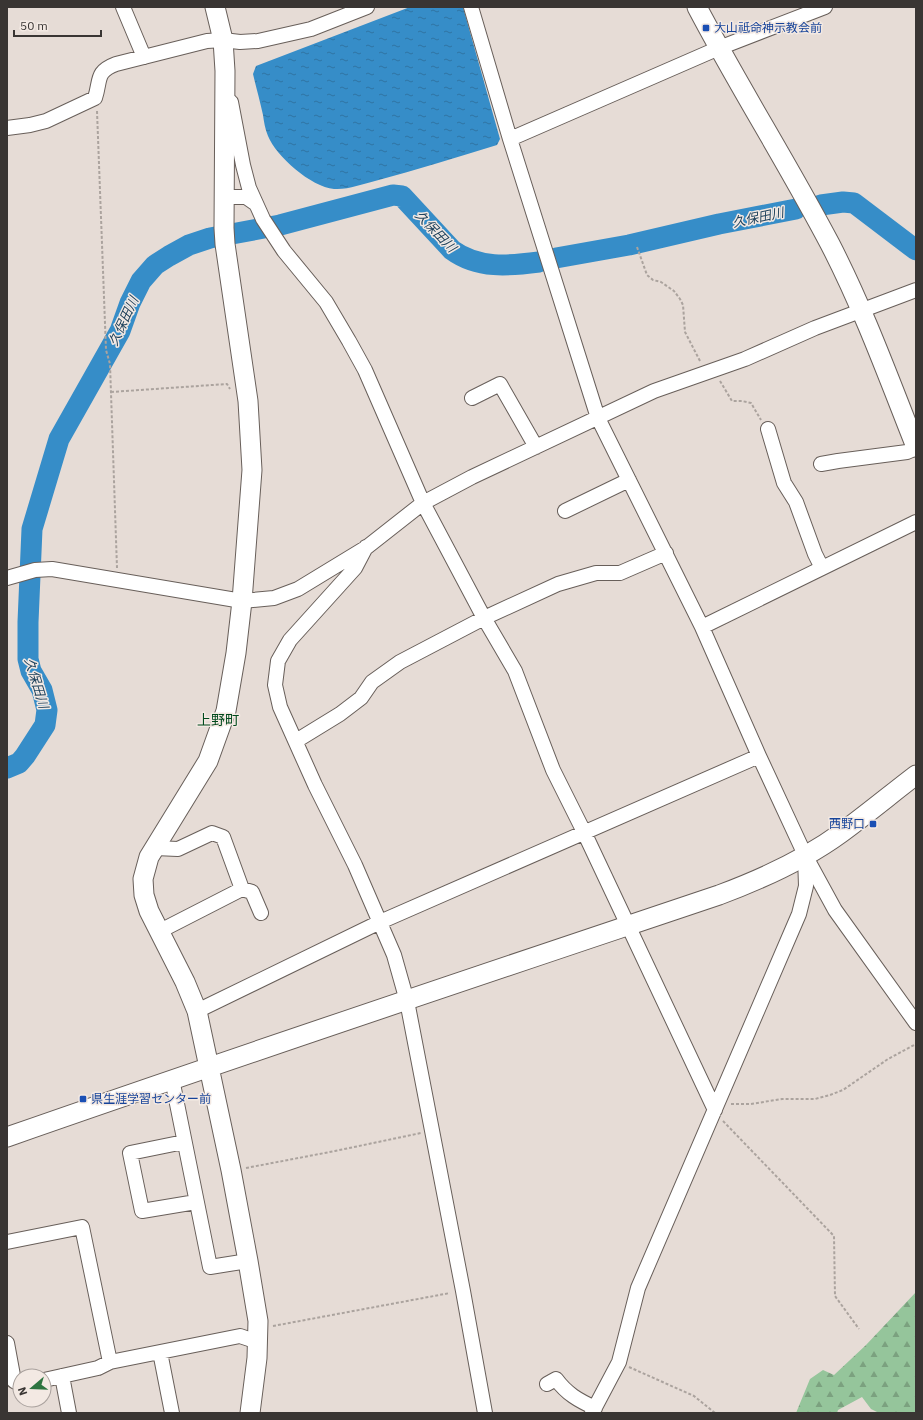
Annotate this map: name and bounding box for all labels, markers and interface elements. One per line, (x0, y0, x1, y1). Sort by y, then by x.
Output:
scale bar (14, 12, 101, 38)
text: 50 m (20, 18, 48, 33)
place label: 大山祗命神示教会前 (714, 20, 822, 35)
marker: 大山祗命神示教会前 (701, 23, 711, 33)
water label: 久保田川 (731, 203, 787, 231)
water label: 久保田川 (411, 207, 461, 257)
water label: 久保田川 (105, 292, 143, 348)
water label: 久保田川 (21, 656, 53, 712)
district label: 上野町 (197, 711, 239, 729)
place label: 西野口 (829, 816, 865, 831)
marker: 西野口 (868, 819, 878, 829)
place label: 県生涯学習センター前 (91, 1091, 211, 1106)
marker: 県生涯学習センター前 (78, 1094, 88, 1104)
north arrow (12, 1368, 52, 1408)
text: N (15, 1385, 30, 1397)

